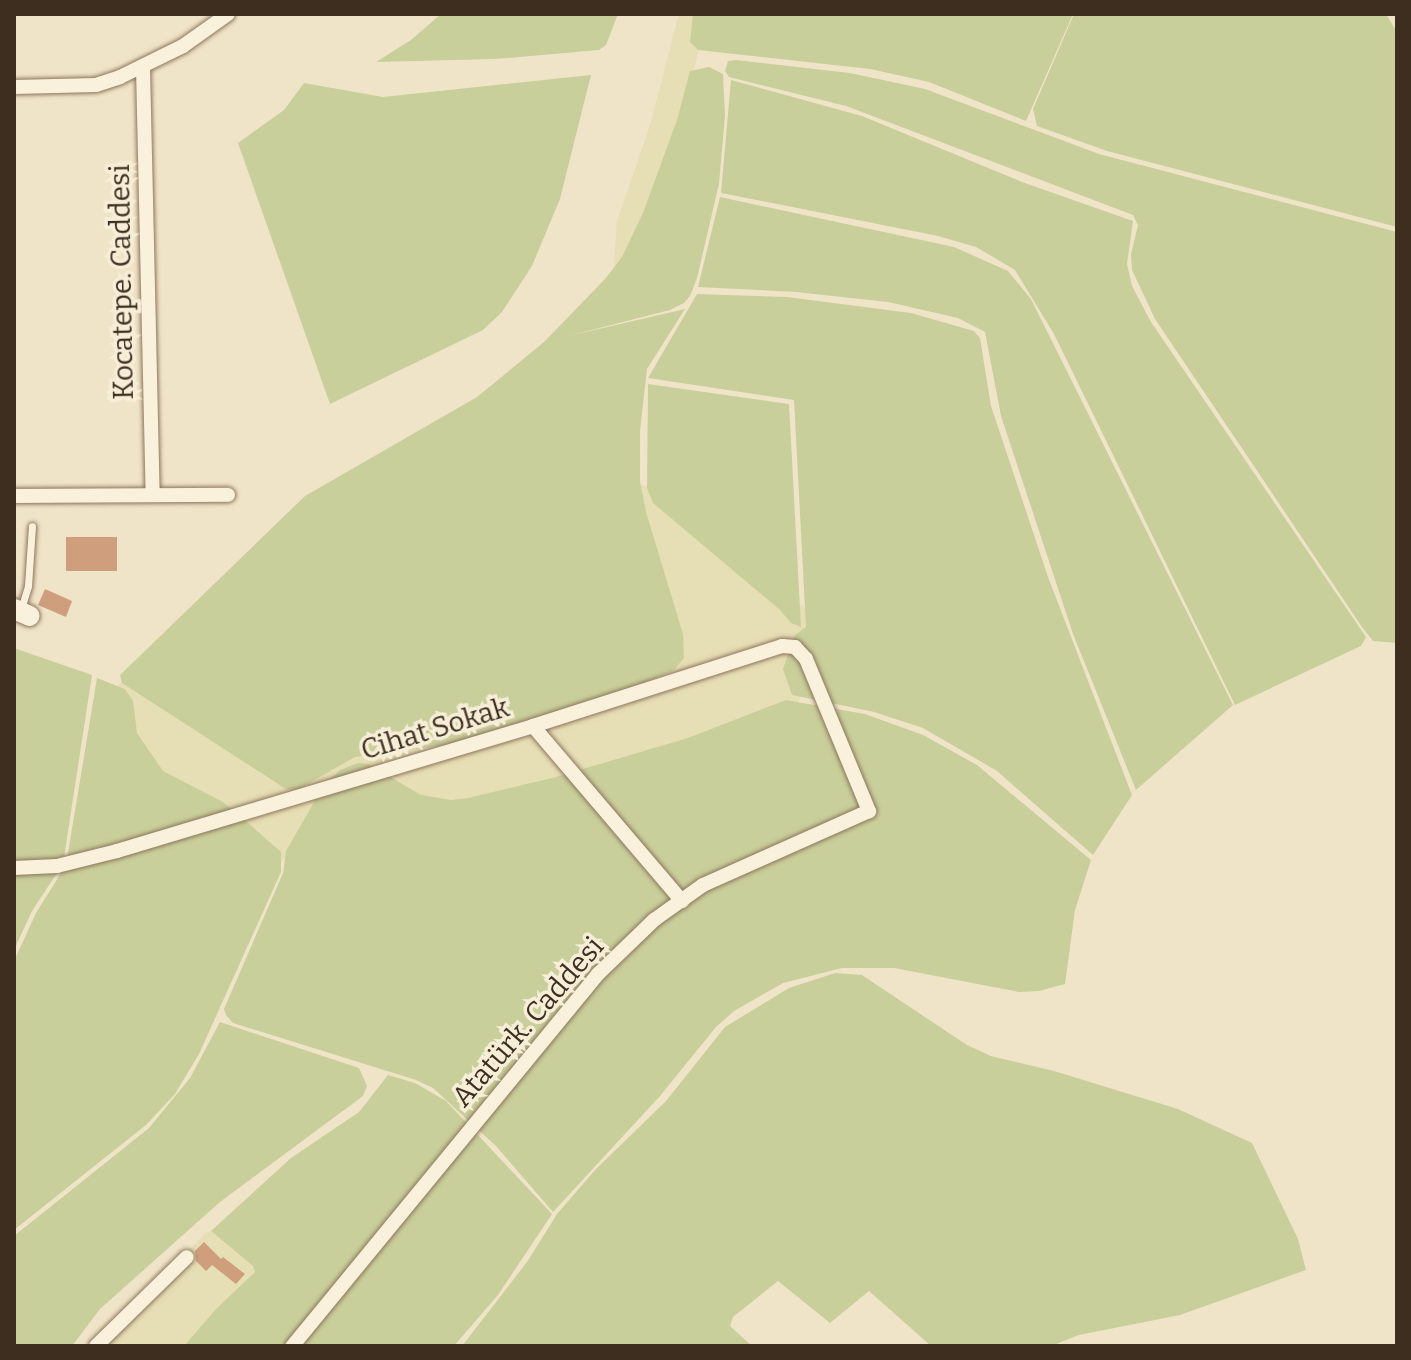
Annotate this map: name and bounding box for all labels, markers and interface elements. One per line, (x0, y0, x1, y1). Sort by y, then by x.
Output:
street label: Kocatepe. Caddesi (103, 164, 141, 400)
street label: Cihat Sokak (357, 691, 513, 767)
street label: Atatürk. Caddesi (445, 930, 611, 1114)

